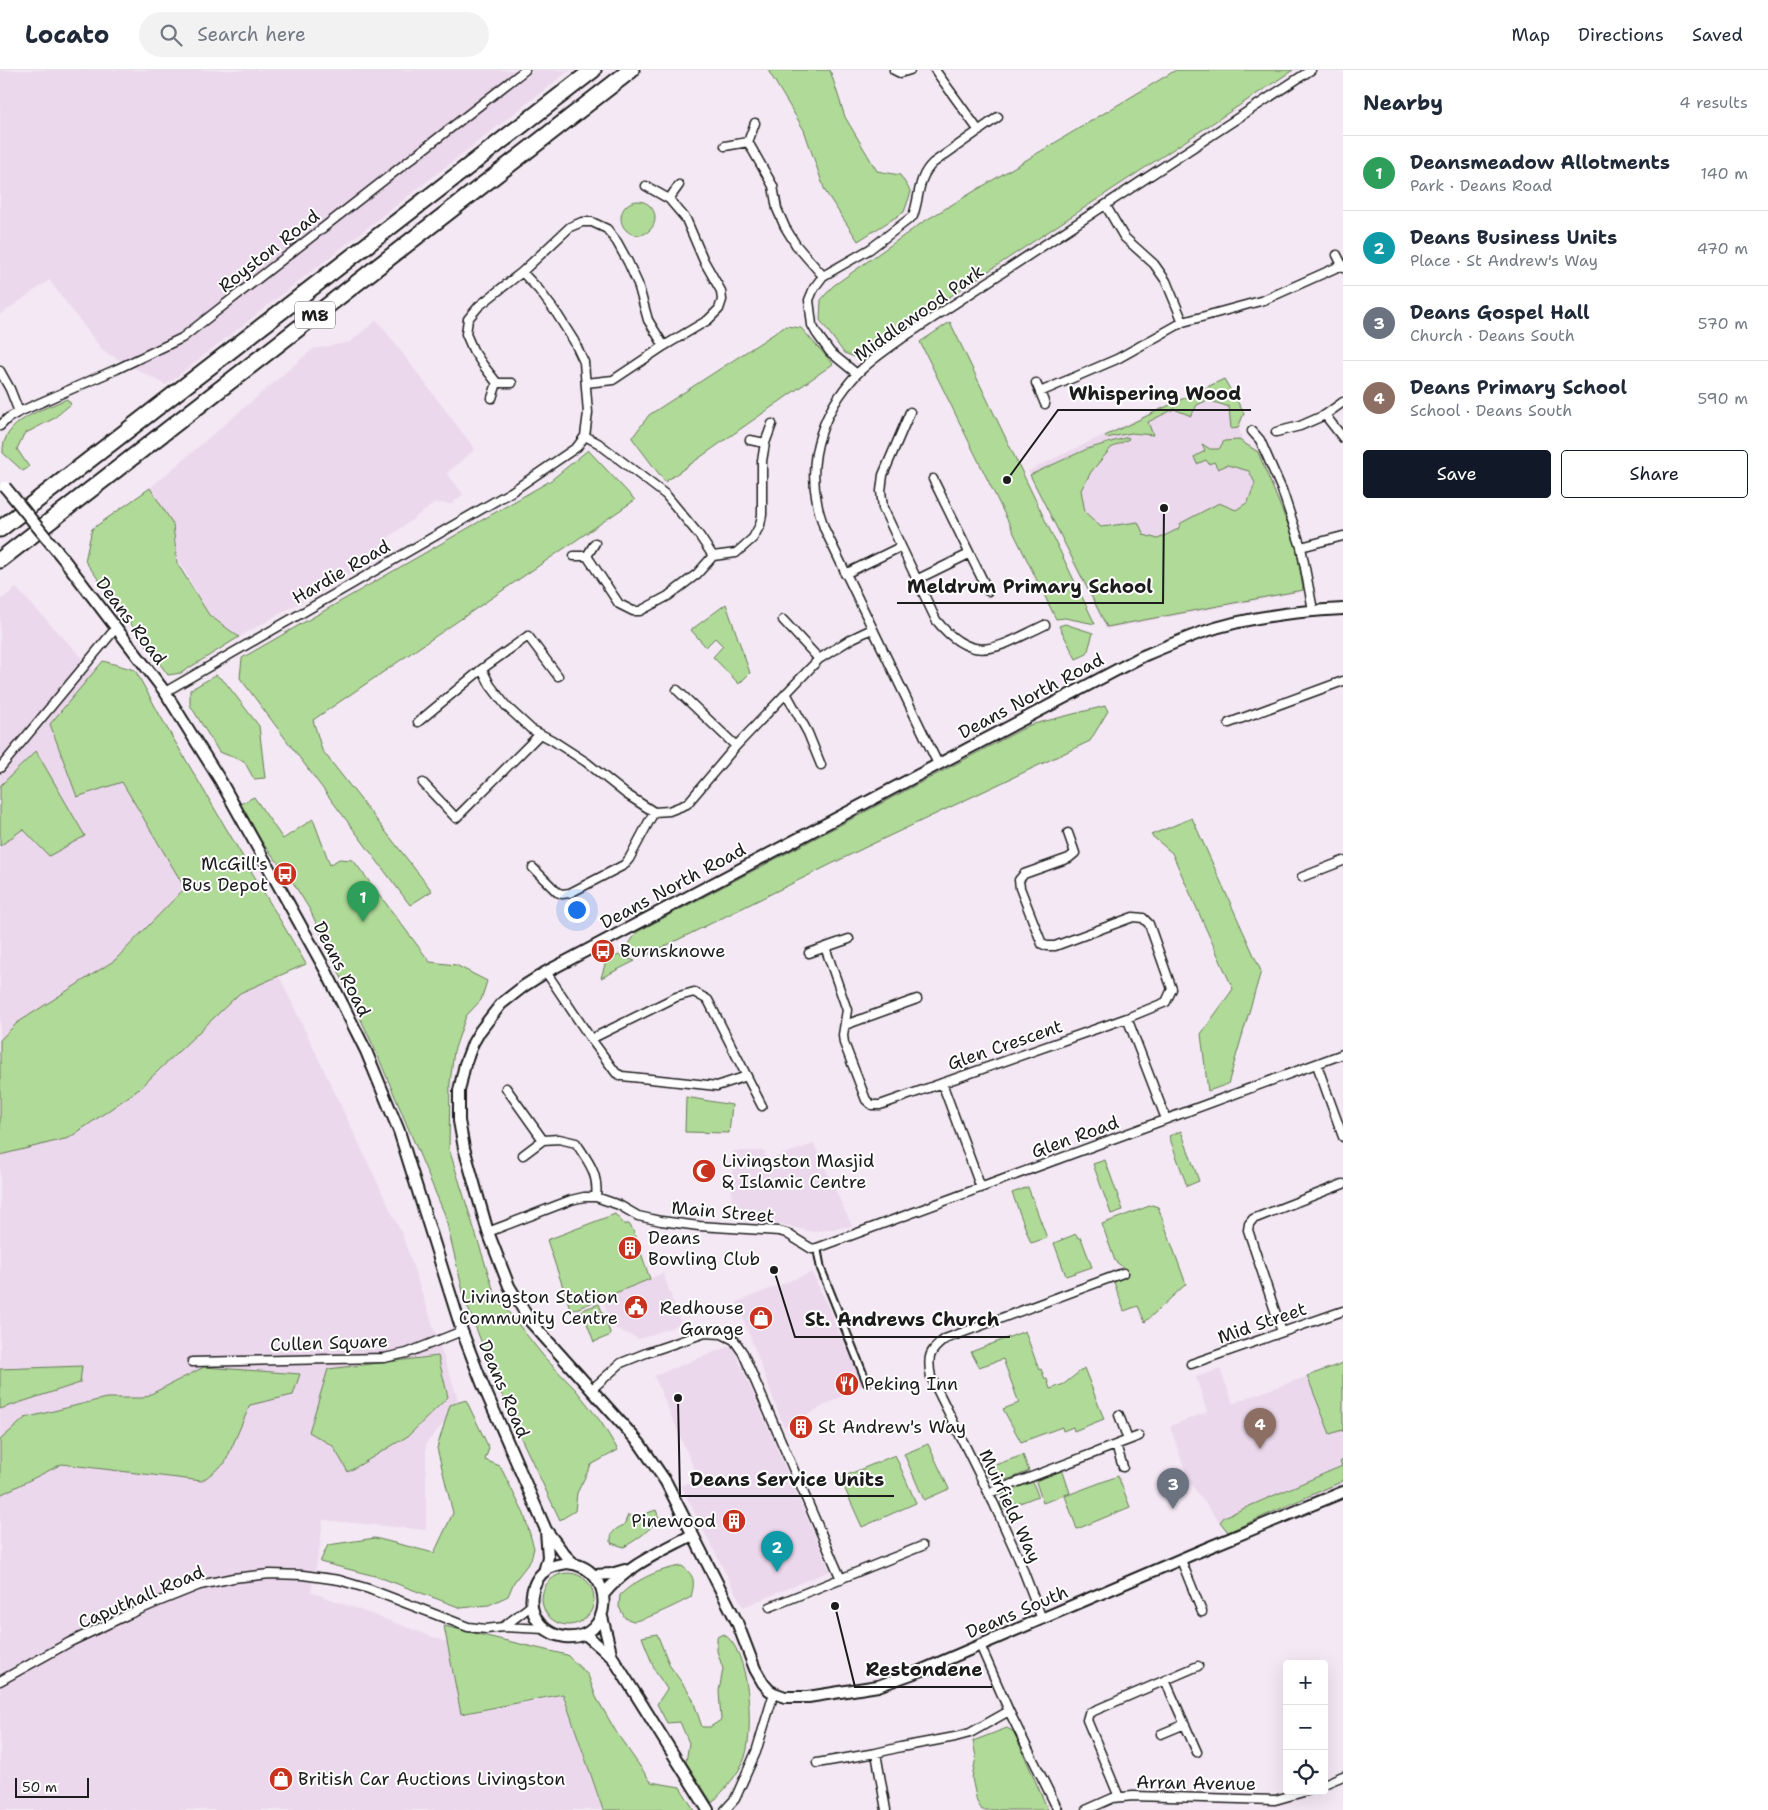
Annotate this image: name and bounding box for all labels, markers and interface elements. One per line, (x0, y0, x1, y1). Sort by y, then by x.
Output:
search box (139, 12, 489, 57)
text: Locato (25, 19, 109, 51)
icon: search (157, 21, 185, 49)
text: Search here (197, 22, 306, 47)
text: Map (1512, 23, 1550, 47)
text: Directions (1578, 23, 1664, 47)
text: Saved (1692, 23, 1743, 47)
text: Nearby (1363, 89, 1443, 117)
text: 4 results (1679, 92, 1748, 113)
text: Deansmeadow Allotments (1410, 150, 1670, 175)
text: 1 (1375, 163, 1383, 184)
text: 140 m (1701, 163, 1748, 184)
text: Park · Deans Road (1410, 175, 1552, 196)
street label: Royston Road (214, 204, 324, 298)
text: Deans Business Units (1410, 225, 1617, 250)
text: 2 (1373, 238, 1385, 259)
text: 470 m (1697, 238, 1748, 259)
text: Place · St Andrew's Way (1410, 250, 1598, 271)
street label: Middlewood Park (849, 259, 989, 367)
text: Deans Gospel Hall (1410, 300, 1590, 325)
road number: M8 (295, 302, 335, 328)
text: 3 (1373, 313, 1385, 334)
text: 570 m (1698, 313, 1748, 334)
text: Church · Deans South (1410, 325, 1575, 346)
text: Deans Primary School (1410, 375, 1627, 400)
callout: Whispering Wood (1058, 376, 1251, 410)
text: Whispering Wood (1069, 381, 1241, 406)
text: 4 (1373, 388, 1385, 409)
text: 590 m (1698, 388, 1748, 409)
text: School · Deans South (1410, 400, 1572, 421)
button: Save (1363, 450, 1551, 498)
button: Share (1561, 450, 1748, 498)
street label: Hardie Road (288, 534, 394, 610)
callout: Meldrum Primary School (897, 569, 1163, 603)
street label: Deans Road (90, 572, 172, 670)
text: Meldrum Primary School (907, 574, 1153, 599)
street label: Deans North Road (954, 648, 1108, 744)
street label: Deans North Road (596, 838, 750, 934)
place label: McGill's Bus Depot (182, 852, 268, 897)
bus stop icon: McGill's Bus Depot (272, 861, 298, 887)
pin: 1 (347, 881, 379, 922)
your location (564, 897, 590, 923)
street label: Deans Road (308, 917, 376, 1021)
bus stop icon: Burnsknowe (590, 938, 616, 964)
place label: Burnsknowe (620, 939, 725, 963)
street label: Glen Crescent (944, 1014, 1066, 1076)
street label: Glen Road (1028, 1110, 1122, 1164)
place label: Livingston Masjid & Islamic Centre (722, 1149, 874, 1194)
mosque icon: Livingston Masjid & Islamic Centre (691, 1158, 717, 1184)
street label: Main Street (671, 1196, 776, 1228)
place label: Deans Bowling Club (648, 1226, 760, 1271)
building icon: Deans Bowling Club (617, 1235, 643, 1261)
place label: Livingston Station Community Centre (459, 1285, 618, 1330)
public building icon: Livingston Station Community Centre (623, 1294, 649, 1320)
place label: Redhouse Garage (660, 1296, 744, 1341)
street label: Mid Street (1214, 1297, 1310, 1349)
callout: St. Andrews Church (795, 1303, 1010, 1337)
shop icon: Redhouse Garage (748, 1305, 774, 1331)
text: St. Andrews Church (805, 1307, 1000, 1332)
street label: Cullen Square (270, 1329, 388, 1357)
street label: Deans Road (473, 1336, 535, 1442)
restaurant icon: Peking Inn (834, 1371, 860, 1397)
place label: Peking Inn (864, 1372, 958, 1396)
pin: 4 (1244, 1408, 1276, 1449)
building icon: St Andrew's Way (788, 1414, 814, 1440)
place label: St Andrew's Way (818, 1415, 966, 1439)
street label: Muirfield Way (973, 1445, 1047, 1567)
callout: Deans Service Units (680, 1462, 894, 1496)
text: Deans Service Units (690, 1467, 884, 1492)
pin: 3 (1157, 1468, 1189, 1509)
building icon: Pinewood (721, 1508, 747, 1534)
place label: Pinewood (631, 1509, 716, 1533)
pin: 2 (761, 1531, 793, 1572)
street label: Caputhall Road (75, 1560, 207, 1634)
street label: Deans South (962, 1580, 1072, 1644)
callout: Restondene (855, 1653, 992, 1687)
text: Restondene (865, 1657, 983, 1682)
map controls (1283, 1660, 1328, 1795)
button: + (1283, 1660, 1328, 1705)
button: − (1283, 1705, 1328, 1750)
button: locate (1283, 1750, 1328, 1795)
shop icon: British Car Auctions Livingston (268, 1766, 294, 1792)
place label: British Car Auctions Livingston (298, 1767, 565, 1791)
street label: Arran Avenue (1136, 1770, 1256, 1796)
scale bar (15, 1775, 89, 1798)
text: 50 m (22, 1778, 57, 1796)

